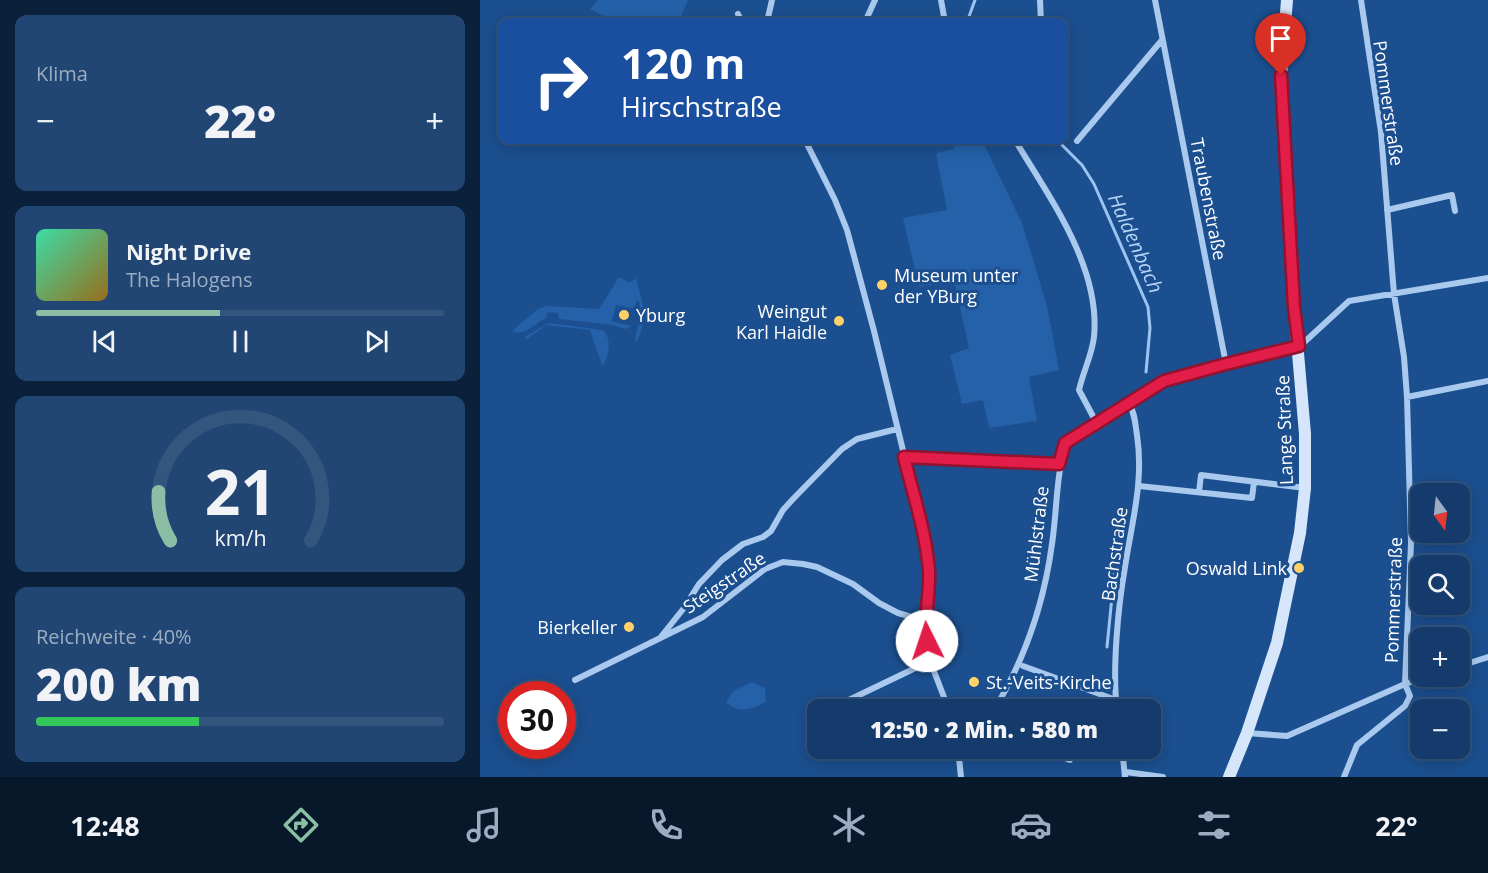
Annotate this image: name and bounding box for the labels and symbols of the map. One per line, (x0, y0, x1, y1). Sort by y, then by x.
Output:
pin (1255, 13, 1306, 75)
street label: Pommerstraße (1368, 39, 1410, 167)
street label: Traubenstraße (1185, 136, 1233, 262)
water label: Haldenbach (1102, 189, 1170, 297)
place label: Museum unter der YBurg (894, 263, 1019, 308)
marker: Museum unter der YBurg (875, 278, 889, 292)
place label: Weingut Karl Haidle (736, 299, 827, 344)
place label: Yburg (636, 303, 685, 327)
marker: Yburg (617, 308, 631, 322)
marker: Weingut Karl Haidle (832, 314, 846, 328)
street label: Lange Straße (1270, 375, 1298, 485)
north arrow (1410, 483, 1470, 543)
street label: Mühlstraße (1018, 485, 1054, 583)
street label: Bachstraße (1096, 505, 1132, 603)
street label: Pommerstraße (1379, 537, 1407, 663)
street label: Steigstraße (678, 546, 770, 618)
place label: Oswald Link (1186, 556, 1288, 580)
marker: Oswald Link (1292, 561, 1306, 575)
position arrow (895, 609, 959, 673)
place label: Bierkeller (537, 615, 618, 639)
marker: Bierkeller (622, 620, 636, 634)
place label: St.-Veits-Kirche (986, 670, 1112, 694)
marker: St.-Veits-Kirche (967, 675, 981, 689)
speed limit sign: 30 (498, 681, 576, 759)

